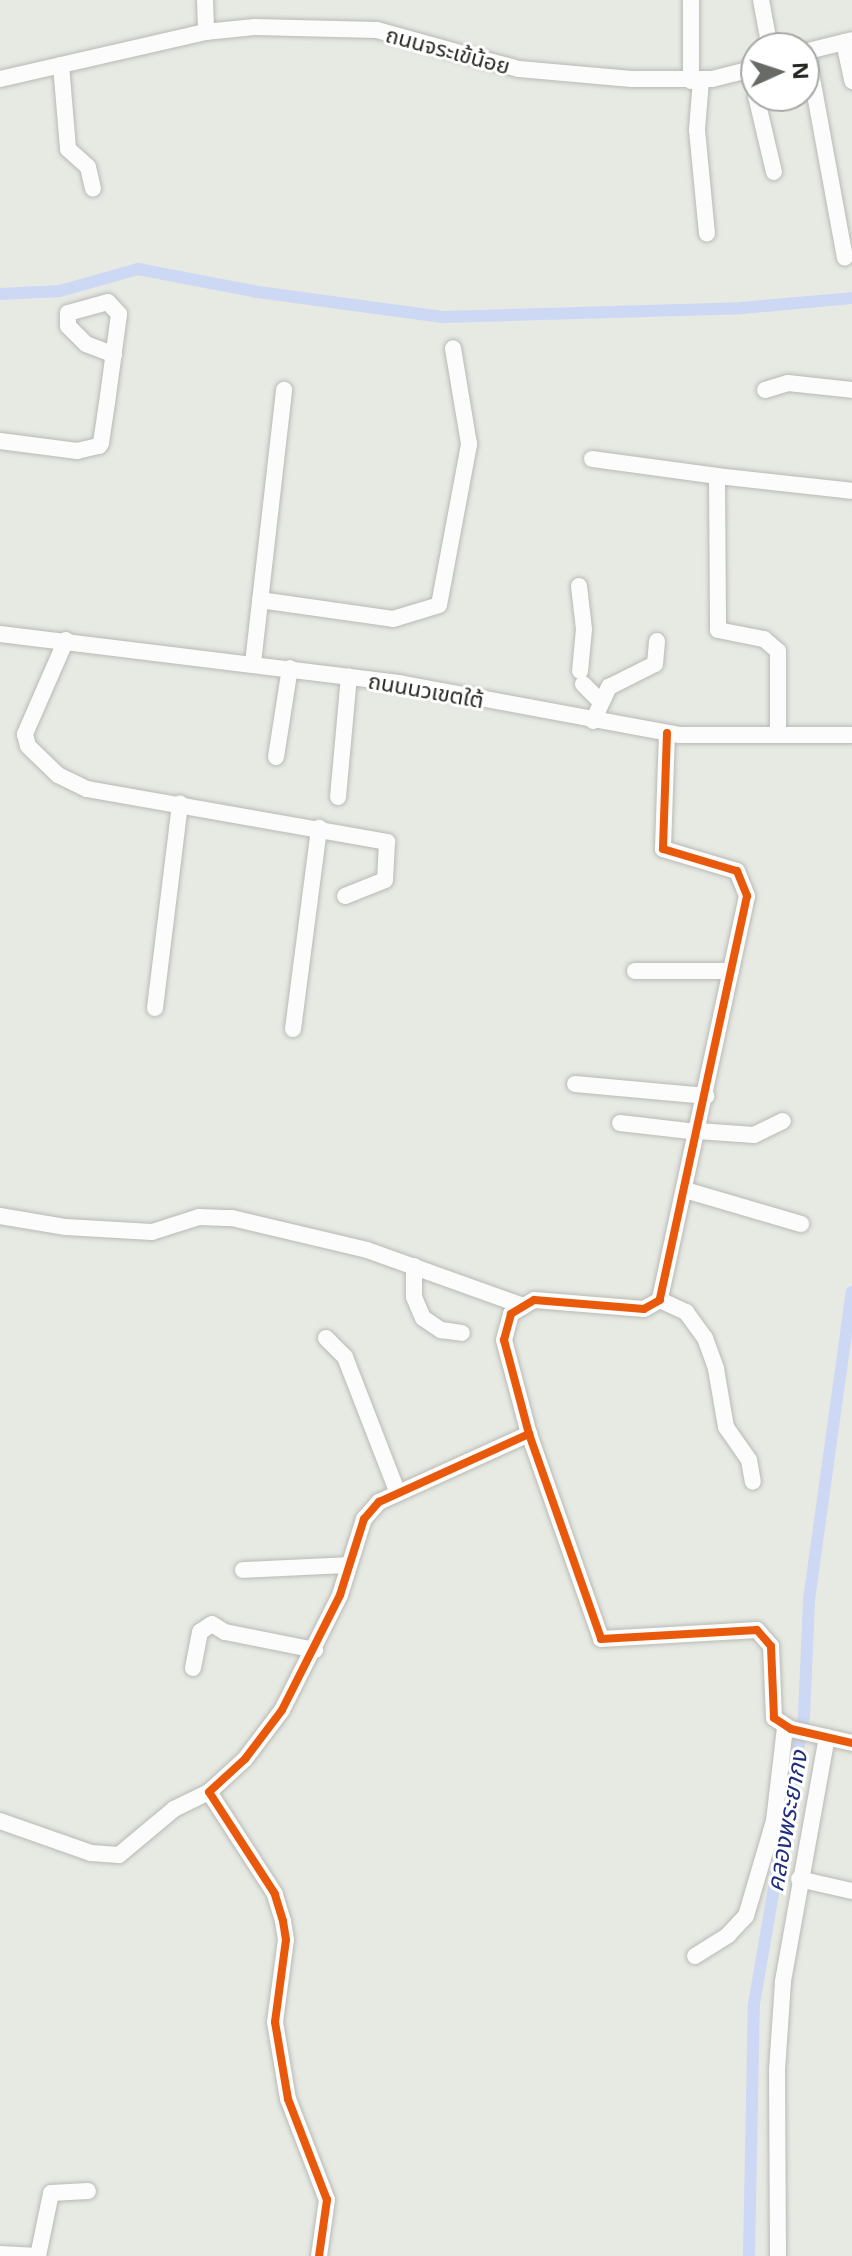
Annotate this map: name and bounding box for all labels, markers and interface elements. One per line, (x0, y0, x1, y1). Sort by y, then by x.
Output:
street label: ถนนจระเข้น้อย (383, 21, 513, 79)
north arrow (740, 32, 820, 112)
text: N (787, 61, 817, 81)
street label: ถนนนวเขตใต้ (366, 667, 486, 713)
water label: คลองพระยากง (759, 1748, 813, 1894)

